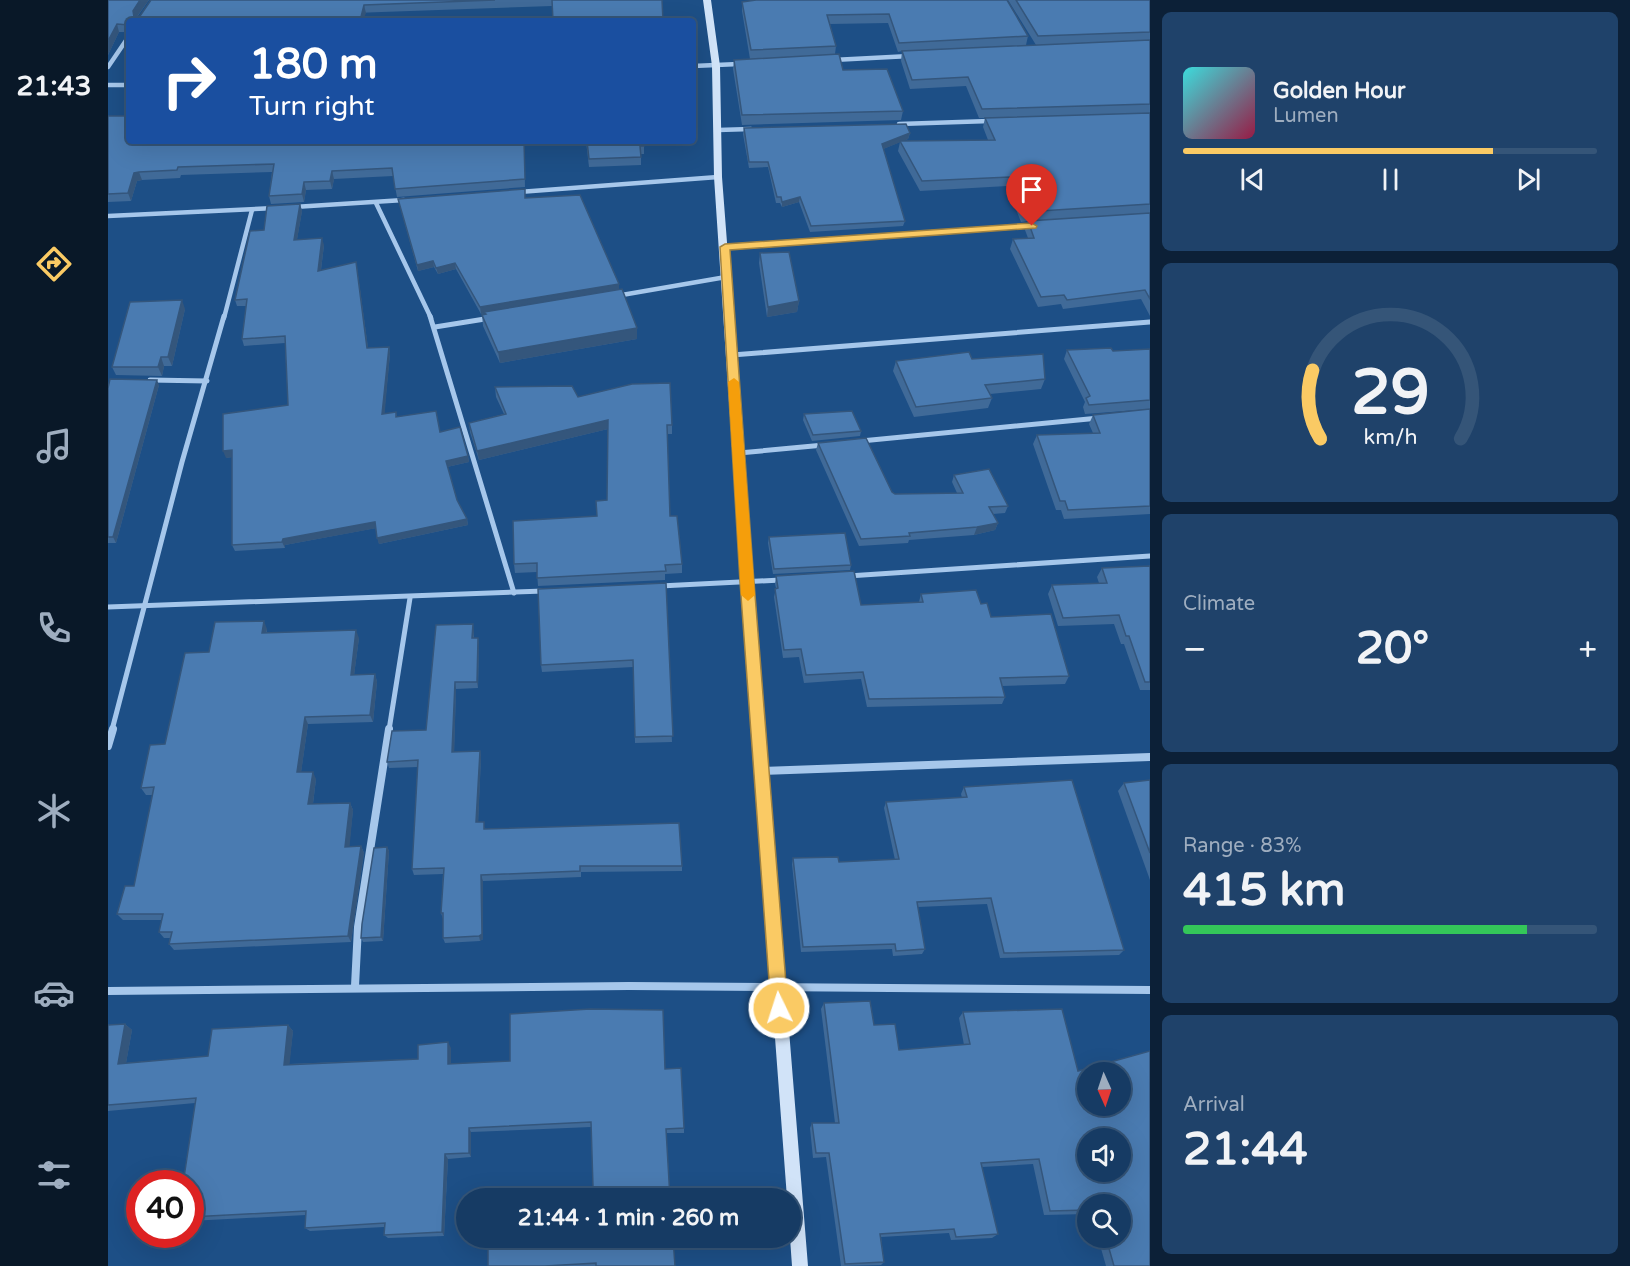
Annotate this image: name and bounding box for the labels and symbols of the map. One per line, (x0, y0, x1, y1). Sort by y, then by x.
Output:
pin (1006, 164, 1057, 226)
position arrow (747, 976, 811, 1040)
north arrow (1077, 1062, 1131, 1116)
speed limit sign: 40 (126, 1170, 204, 1248)

